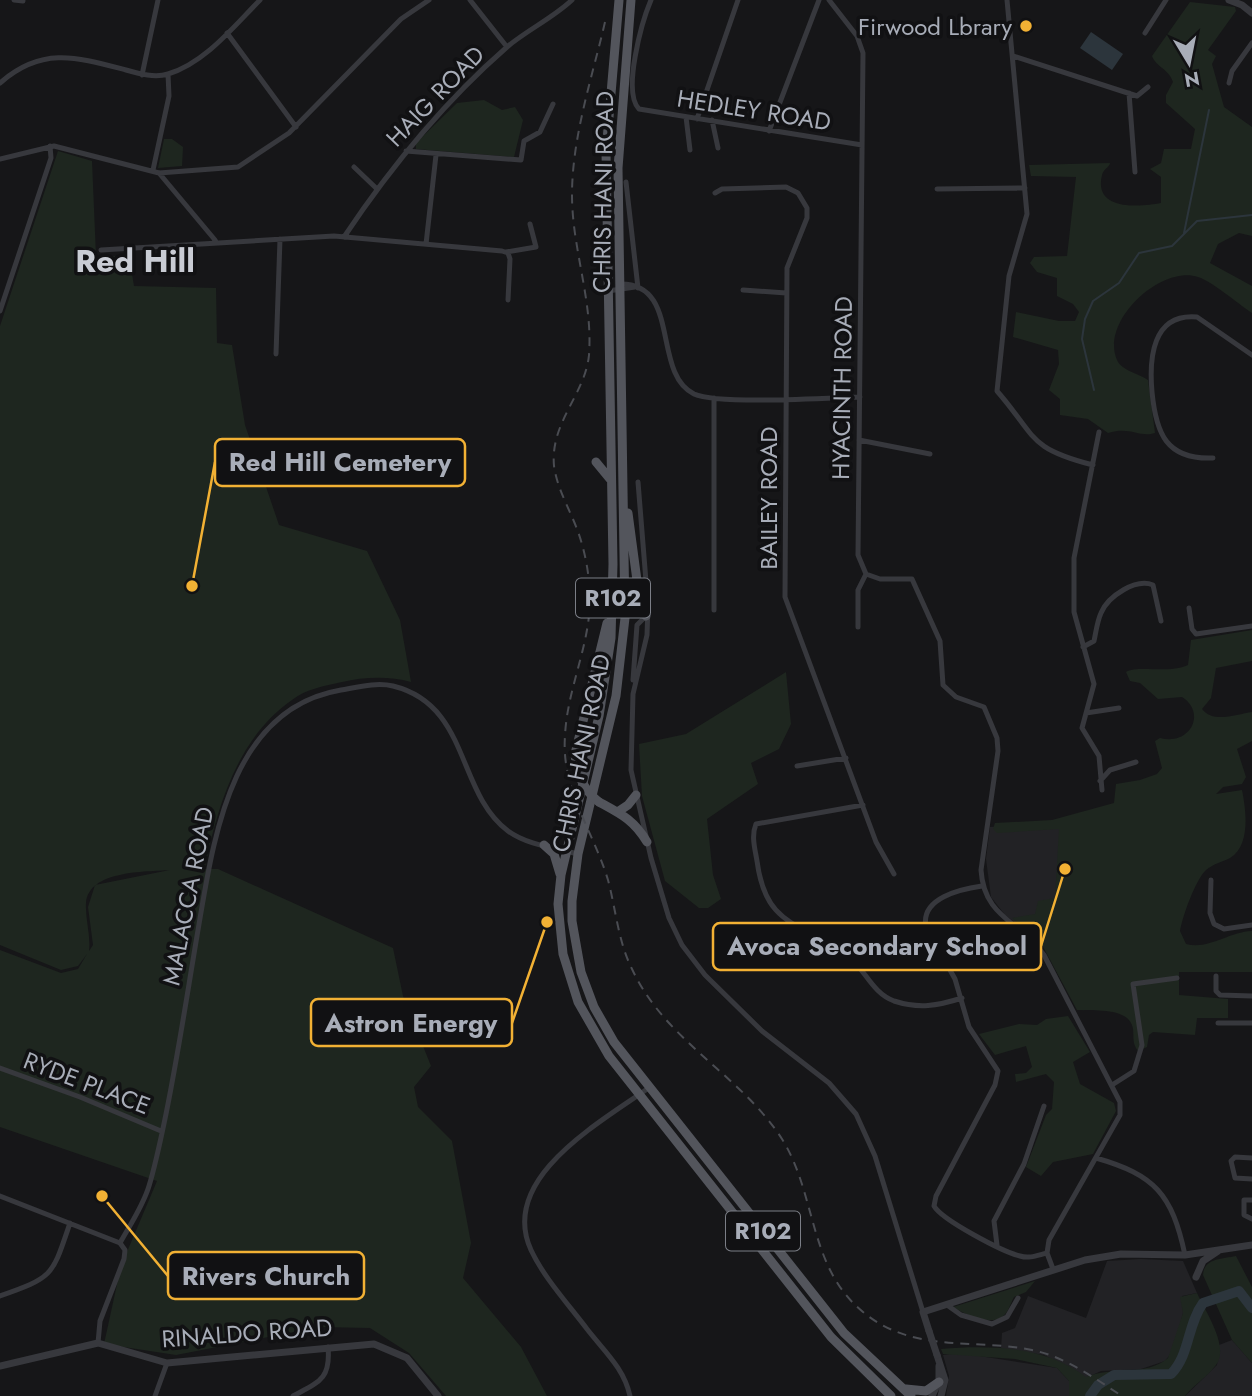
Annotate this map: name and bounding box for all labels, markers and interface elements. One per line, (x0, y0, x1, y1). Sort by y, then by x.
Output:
place label: Firwood Lbrary (858, 9, 1012, 44)
marker: Firwood Lbrary (1018, 18, 1034, 34)
north arrow (1154, 28, 1224, 98)
street label: HAIG ROAD (378, 38, 492, 154)
text: N (1182, 65, 1202, 94)
street label: HEDLEY ROAD (675, 81, 833, 139)
street label: CHRIS HANI ROAD (584, 91, 622, 293)
district label: Red Hill (75, 238, 195, 284)
street label: HYACINTH ROAD (823, 296, 861, 480)
street label: BAILEY ROAD (751, 426, 786, 570)
callout: Red Hill Cemetery (215, 439, 465, 486)
text: Red Hill Cemetery (229, 443, 452, 481)
road number: R102 (576, 578, 650, 618)
street label: CHRIS HANI ROAD (543, 651, 619, 855)
street label: MALACCA ROAD (154, 804, 222, 988)
callout: Avoca Secondary School (713, 923, 1041, 970)
text: Avoca Secondary School (726, 927, 1027, 965)
callout: Astron Energy (311, 999, 512, 1046)
text: Astron Energy (324, 1004, 498, 1042)
street label: RYDE PLACE (19, 1043, 155, 1123)
road number: R102 (726, 1212, 800, 1250)
callout: Rivers Church (168, 1252, 364, 1299)
text: Rivers Church (182, 1257, 350, 1295)
street label: RINALDO ROAD (161, 1310, 333, 1356)

